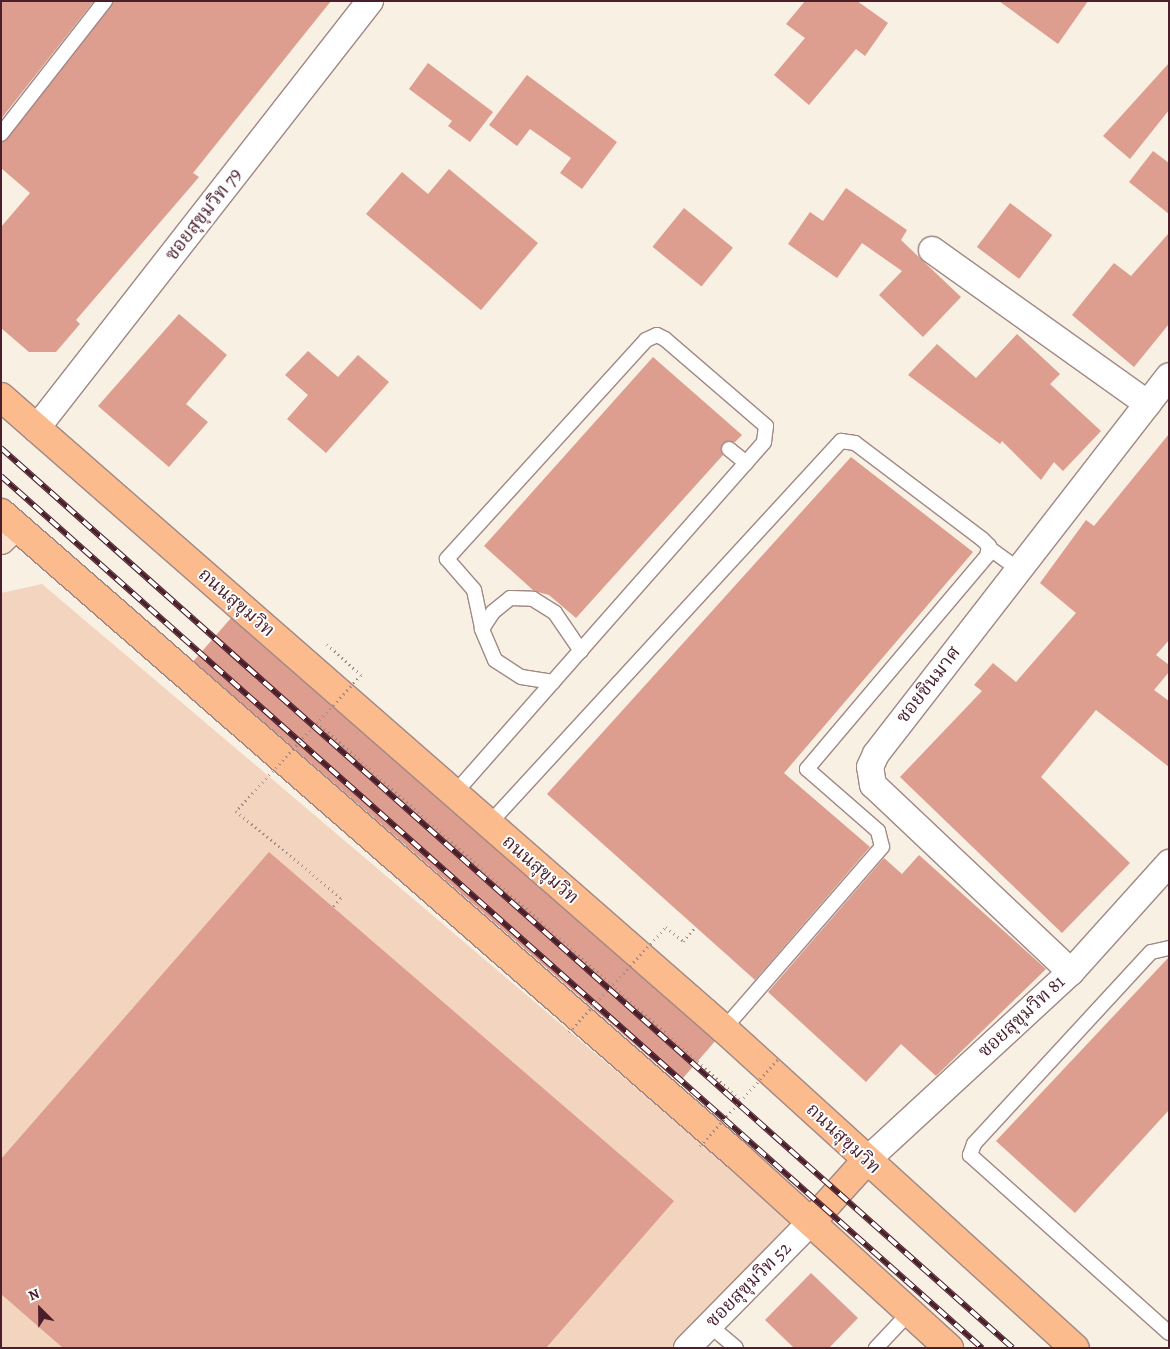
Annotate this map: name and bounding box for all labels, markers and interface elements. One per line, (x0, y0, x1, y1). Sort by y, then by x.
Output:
street label: ซอยสุขุมวิท 79 (161, 164, 247, 266)
street label: ถนนสุขุมวิท (193, 564, 279, 642)
street label: ซอยชินมาศ (892, 642, 966, 728)
street label: ถนนสุขุมวิท (497, 831, 583, 909)
street label: ซอยสุขุมวิท 81 (974, 971, 1070, 1063)
street label: ถนนสุขุมวิท (801, 1099, 885, 1179)
street label: ซอยสุขุมวิท 52 (701, 1237, 797, 1333)
north arrow (15, 1284, 65, 1334)
text: N (26, 1284, 42, 1305)

